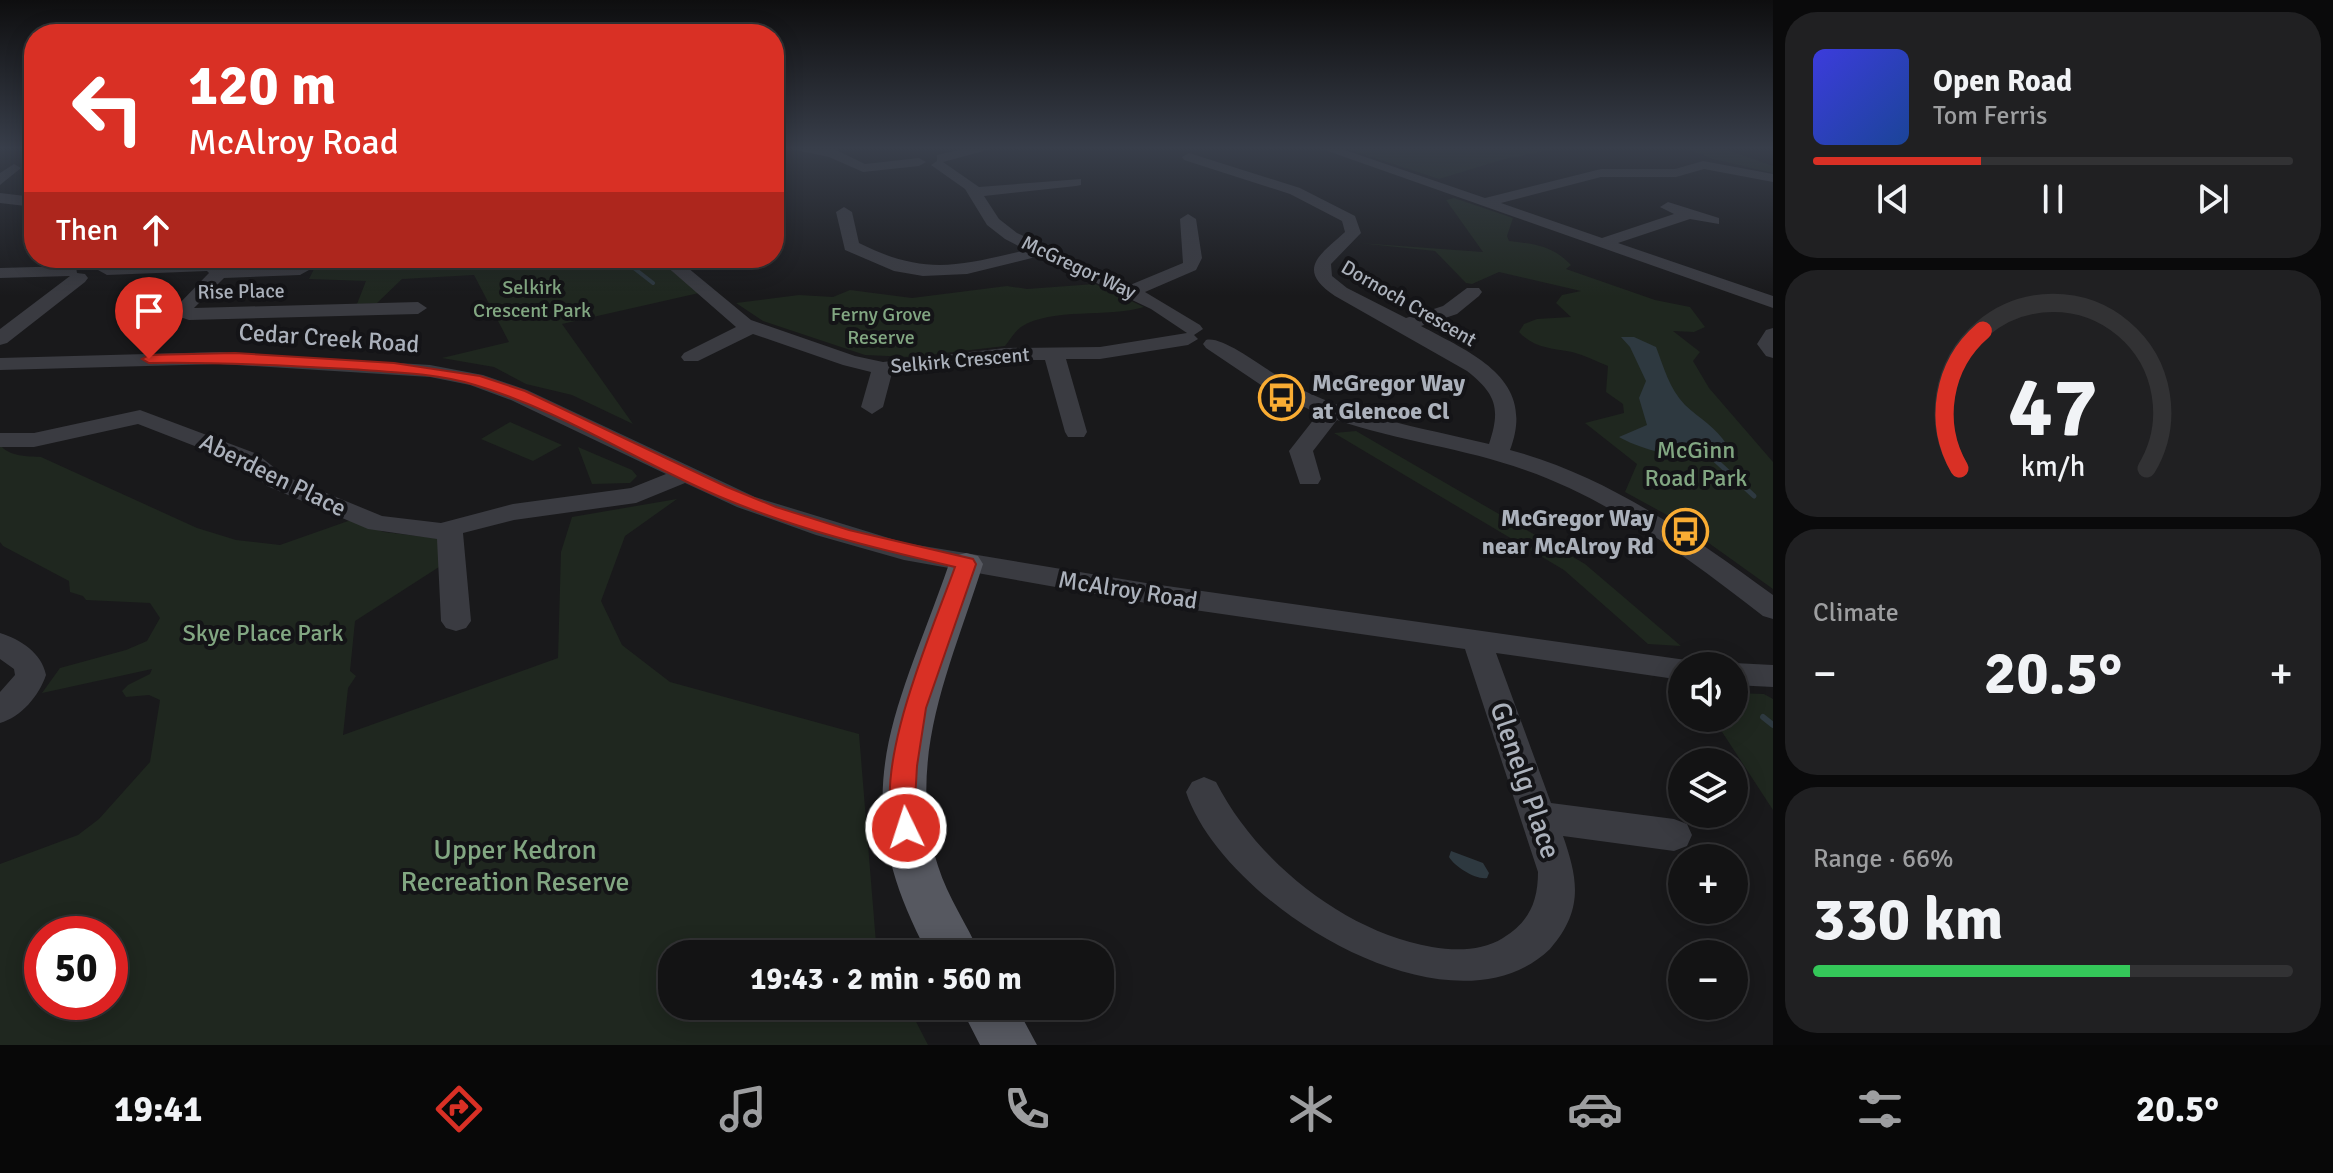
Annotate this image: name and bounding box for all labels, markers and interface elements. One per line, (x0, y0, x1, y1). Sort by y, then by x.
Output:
text: 120 m (188, 51, 336, 120)
icon: left (56, 56, 160, 160)
text: Open Road (1933, 63, 2072, 100)
text: Tom Ferris (1933, 100, 2047, 132)
text: McAlroy Road (188, 120, 399, 165)
icon: previous (1871, 177, 1915, 221)
icon: pause (2031, 177, 2075, 221)
icon: next (2191, 177, 2235, 221)
icon: ahead (134, 208, 178, 252)
text: Then (56, 212, 118, 249)
street label: McGregor Way (1017, 230, 1141, 305)
street label: Dornoch Crescent (1337, 255, 1481, 352)
park label: Selkirk Crescent Park (473, 275, 591, 323)
pin (115, 277, 183, 359)
street label: Rise Place (197, 278, 285, 305)
icon: arrive (127, 289, 171, 333)
park label: Ferny Grove Reserve (831, 302, 931, 350)
street label: Cedar Creek Road (238, 317, 420, 359)
street label: Selkirk Crescent (890, 342, 1030, 379)
text: 47 (2008, 357, 2098, 459)
place label: McGregor Way at Glencoe Cl (1312, 368, 1465, 426)
bus stop icon: McGregor Way at Glencoe Cl (1257, 373, 1305, 421)
street label: Aberdeen Place (195, 427, 351, 523)
park label: McGinn Road Park (1645, 435, 1747, 493)
text: km/h (2021, 450, 2085, 485)
place label: McGregor Way near McAlroy Rd (1482, 503, 1654, 561)
bus stop icon: McGregor Way near McAlroy Rd (1661, 508, 1709, 556)
street label: McAlroy Road (1056, 564, 1200, 616)
text: Climate (1813, 597, 1899, 629)
park label: Skye Place Park (183, 618, 343, 648)
text: 20.5° (1984, 637, 2122, 711)
text: − (1813, 647, 1837, 701)
text: + (2269, 647, 2293, 701)
map controls (1668, 652, 1748, 1020)
button: sound (1668, 652, 1748, 732)
street label: Glenelg Place (1482, 697, 1568, 863)
button: layers (1668, 748, 1748, 828)
position arrow (864, 786, 948, 870)
park label: Upper Kedron Recreation Reserve (400, 833, 630, 899)
text: Range · 66% (1813, 843, 1954, 875)
button: + (1668, 844, 1748, 924)
text: 330 km (1813, 883, 2003, 957)
speed limit sign: 50 (24, 916, 128, 1020)
button: − (1668, 940, 1748, 1020)
text: 19:43 · 2 min · 560 m (750, 961, 1022, 998)
icon: directions (431, 1081, 487, 1137)
icon: music (715, 1081, 771, 1137)
icon: phone (999, 1081, 1055, 1137)
icon: climate (1283, 1081, 1339, 1137)
icon: car (1567, 1081, 1623, 1137)
icon: filters (1852, 1081, 1908, 1137)
text: 19:41 (114, 1087, 202, 1132)
text: 20.5° (2136, 1087, 2219, 1132)

